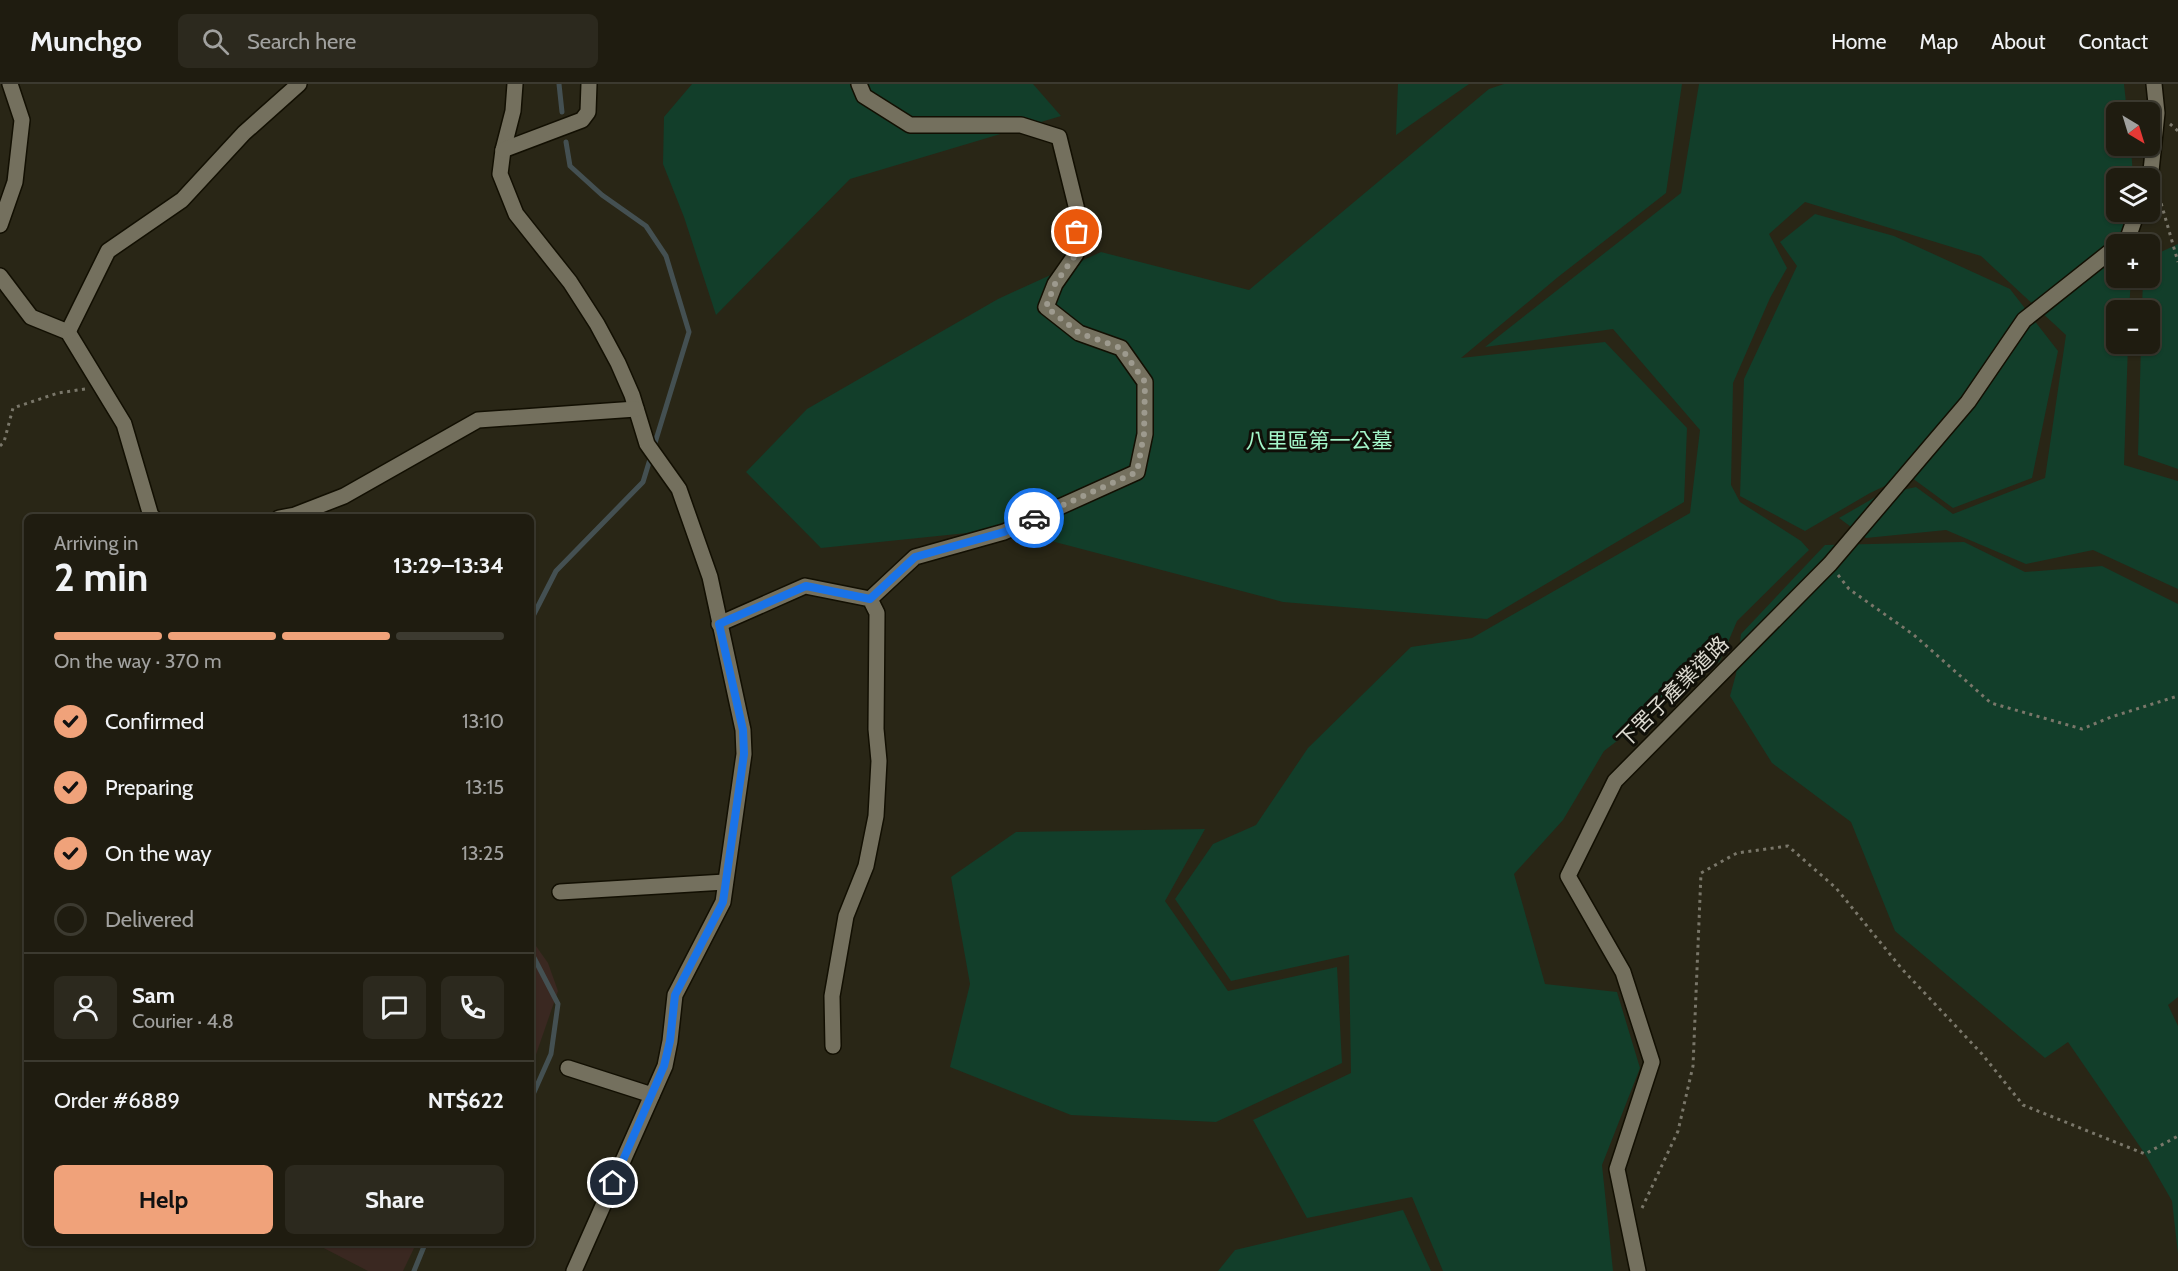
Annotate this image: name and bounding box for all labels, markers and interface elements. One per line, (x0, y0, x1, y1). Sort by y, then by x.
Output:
search box (178, 14, 598, 68)
text: Munchgo (30, 24, 142, 58)
icon: search (199, 25, 232, 58)
text: Search here (247, 28, 356, 55)
text: Home (1831, 29, 1887, 54)
text: Map (1920, 29, 1958, 54)
text: About (1991, 29, 2045, 54)
text: Contact (2078, 29, 2148, 54)
north arrow (2106, 102, 2160, 156)
map controls (2106, 102, 2160, 354)
button: layers (2106, 168, 2160, 222)
pin (1051, 206, 1102, 257)
icon: bag (1060, 215, 1093, 248)
button: + (2106, 234, 2160, 288)
button: − (2106, 300, 2160, 354)
park label: 八里區第一公墓 (1246, 428, 1393, 453)
courier (1004, 488, 1064, 548)
icon: car (1018, 502, 1051, 535)
text: Arriving in (54, 531, 138, 555)
text: 13:29–13:34 (393, 552, 504, 579)
text: 2 min (54, 553, 148, 601)
street label: 下罟子產業道路 (1612, 631, 1733, 752)
text: On the way · 370 m (54, 649, 221, 673)
icon: check (54, 705, 87, 738)
text: Confirmed (105, 708, 204, 735)
text: 13:10 (462, 709, 504, 733)
icon: check (54, 771, 87, 804)
text: Preparing (105, 774, 193, 801)
text: 13:15 (465, 775, 504, 799)
icon: check (54, 837, 87, 870)
text: On the way (105, 840, 212, 867)
text: 13:25 (461, 841, 504, 865)
text: Delivered (105, 906, 194, 933)
button: person (54, 976, 117, 1039)
button: chat (363, 976, 426, 1039)
button: phone (441, 976, 504, 1039)
text: Sam (132, 982, 175, 1009)
text: Courier · 4.8 (132, 1009, 234, 1033)
text: Order #6889 (54, 1087, 180, 1114)
text: NT$622 (428, 1087, 504, 1114)
pin (587, 1157, 638, 1208)
button: Help (54, 1165, 273, 1234)
button: Share (285, 1165, 504, 1234)
icon: home (596, 1166, 629, 1199)

